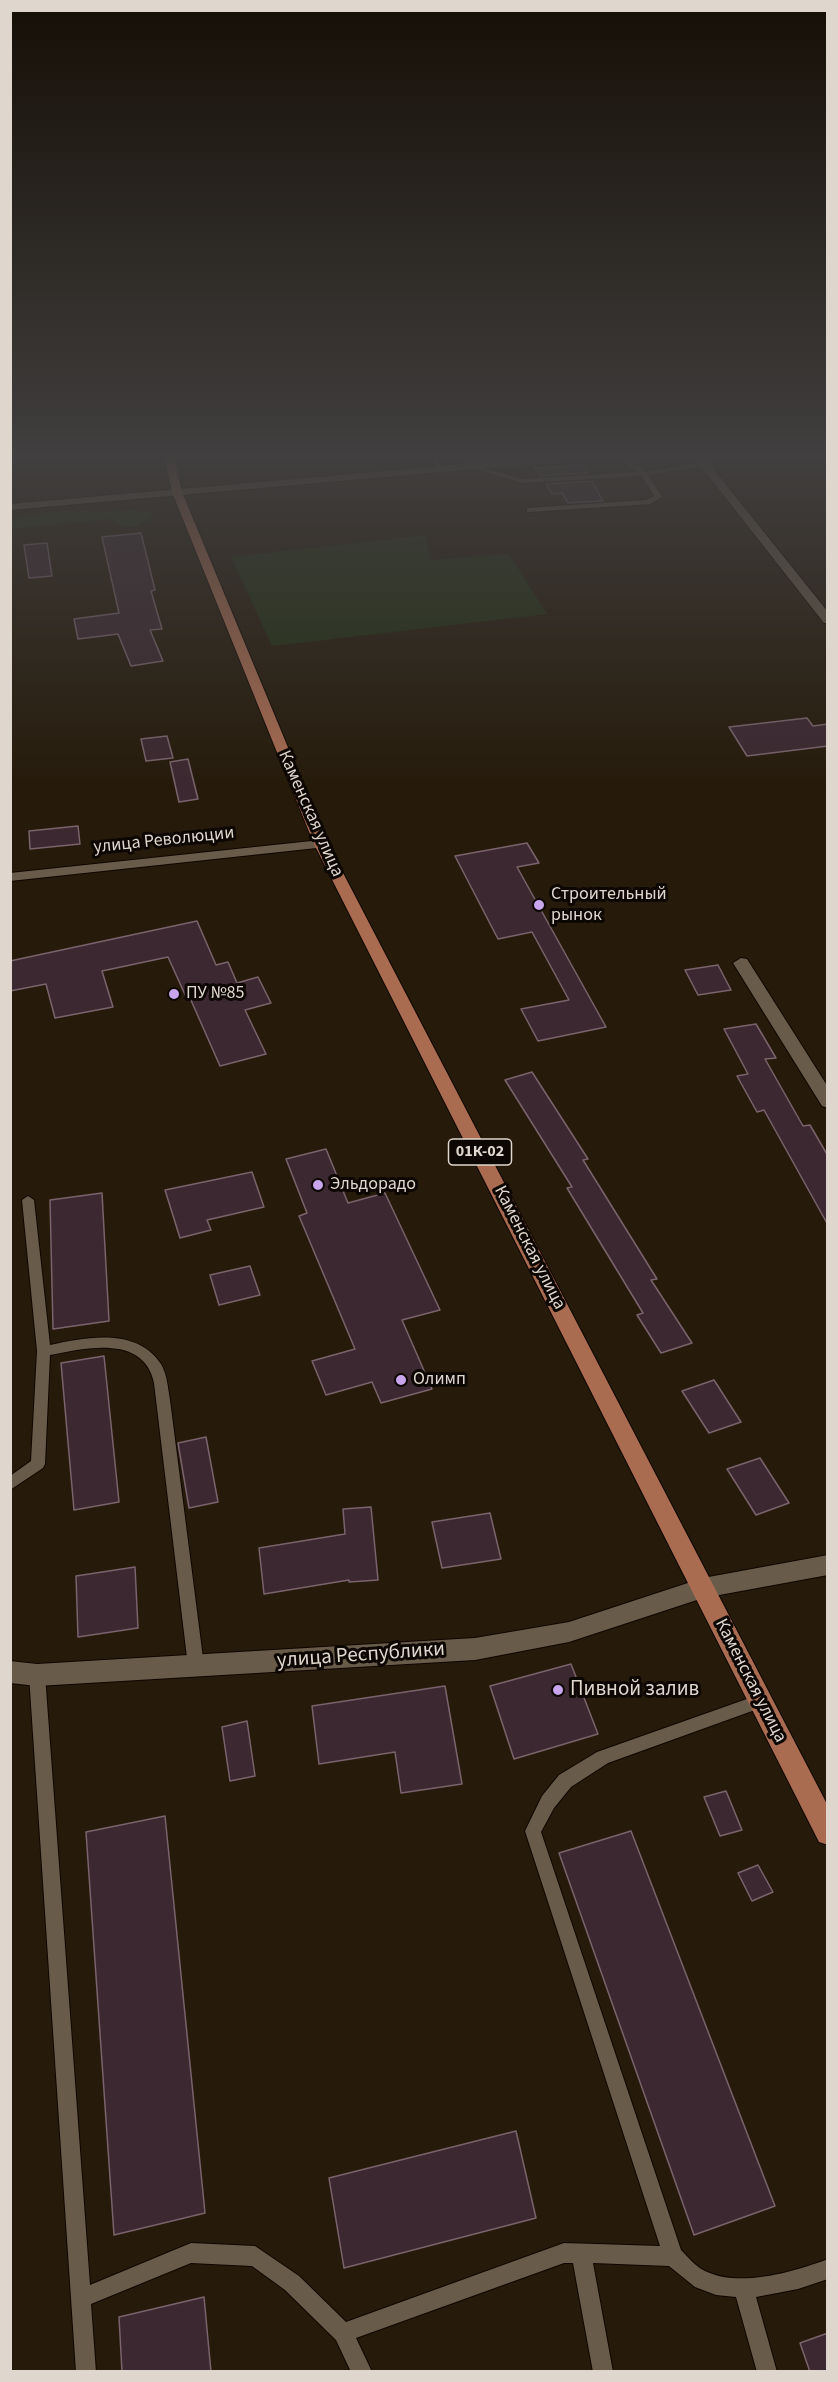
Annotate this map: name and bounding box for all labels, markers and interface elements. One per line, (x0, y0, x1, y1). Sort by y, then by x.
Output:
street label: Каменская улица (272, 747, 348, 881)
street label: улица Революции (92, 823, 236, 859)
place label: Строительный рынок (551, 884, 667, 926)
marker: Строительный рынок (532, 898, 546, 912)
place label: ПУ №85 (186, 983, 244, 1005)
marker: ПУ №85 (167, 987, 181, 1001)
road number: 01К-02 (448, 1139, 512, 1165)
place label: Эльдорадо (330, 1174, 416, 1196)
marker: Эльдорадо (311, 1178, 325, 1192)
street label: Каменская улица (489, 1183, 569, 1313)
place label: Олимп (413, 1369, 466, 1391)
marker: Олимп (394, 1373, 408, 1387)
street label: Каменская улица (710, 1616, 790, 1746)
street label: улица Республики (276, 1638, 446, 1674)
place label: Пивной залив (570, 1677, 699, 1703)
marker: Пивной залив (551, 1683, 565, 1697)

